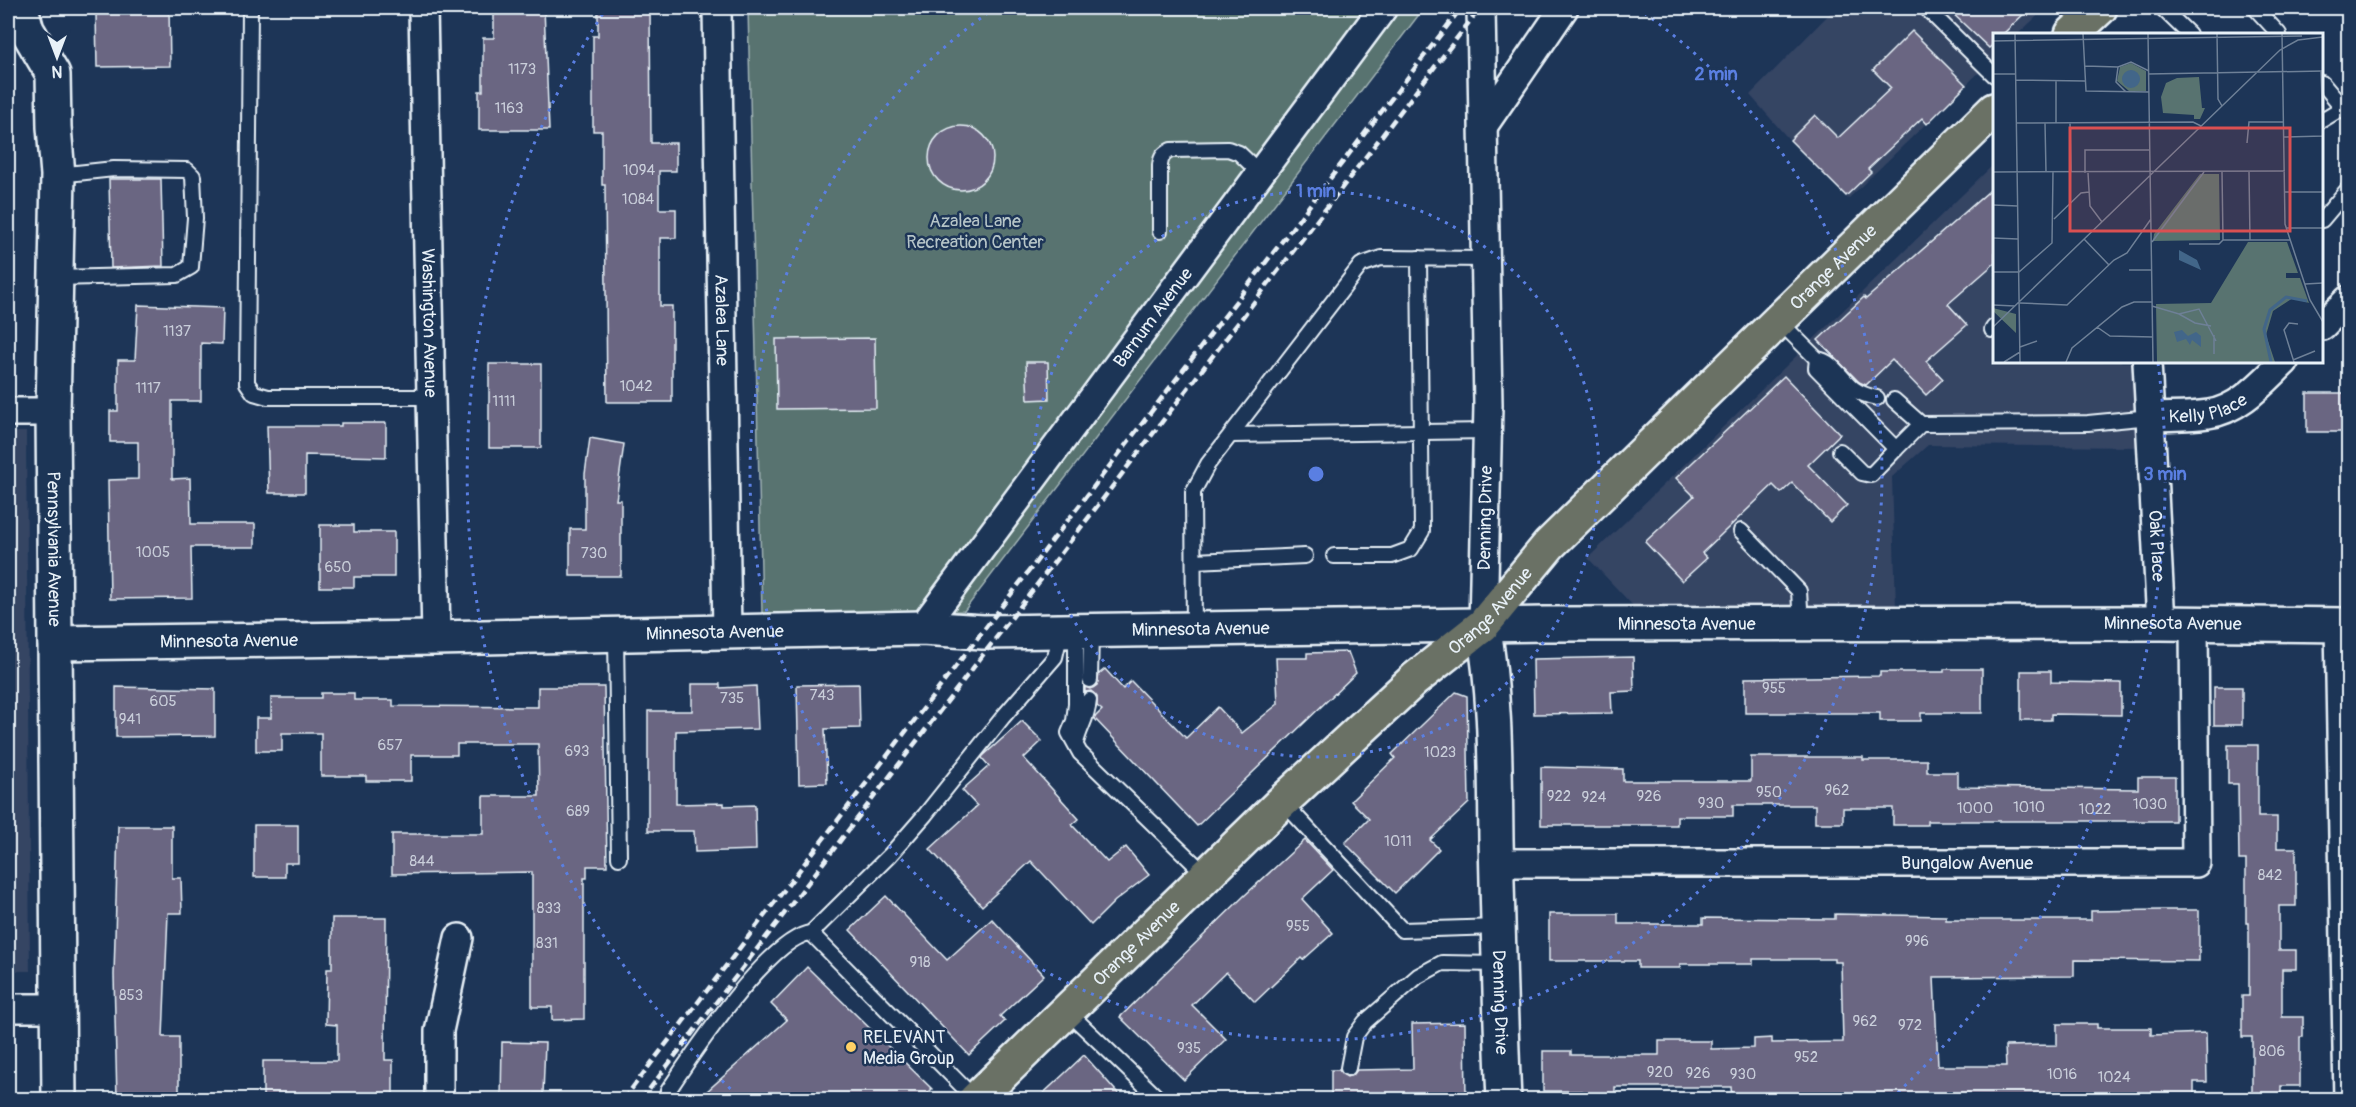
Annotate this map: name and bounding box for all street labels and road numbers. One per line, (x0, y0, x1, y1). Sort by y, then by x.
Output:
street label: Orange Avenue (1785, 220, 1882, 315)
street label: Washington Avenue (416, 248, 442, 398)
street label: Barnum Avenue (1109, 263, 1198, 372)
street label: Azalea Lane (709, 274, 734, 366)
street label: Kelly Place (2168, 388, 2252, 428)
street label: Denning Drive (1473, 465, 1498, 571)
street label: Pennsylvania Avenue (42, 471, 66, 627)
street label: Oak Place (2143, 509, 2170, 582)
street label: Orange Avenue (1444, 563, 1538, 660)
street label: Minnesota Avenue (2104, 612, 2242, 636)
street label: Minnesota Avenue (1618, 613, 1756, 636)
street label: Minnesota Avenue (1132, 617, 1270, 642)
street label: Minnesota Avenue (646, 620, 784, 646)
street label: Minnesota Avenue (160, 629, 298, 654)
street label: Bungalow Avenue (1901, 852, 2033, 875)
street label: Orange Avenue (1088, 896, 1185, 991)
street label: Denning Drive (1487, 950, 1513, 1055)

